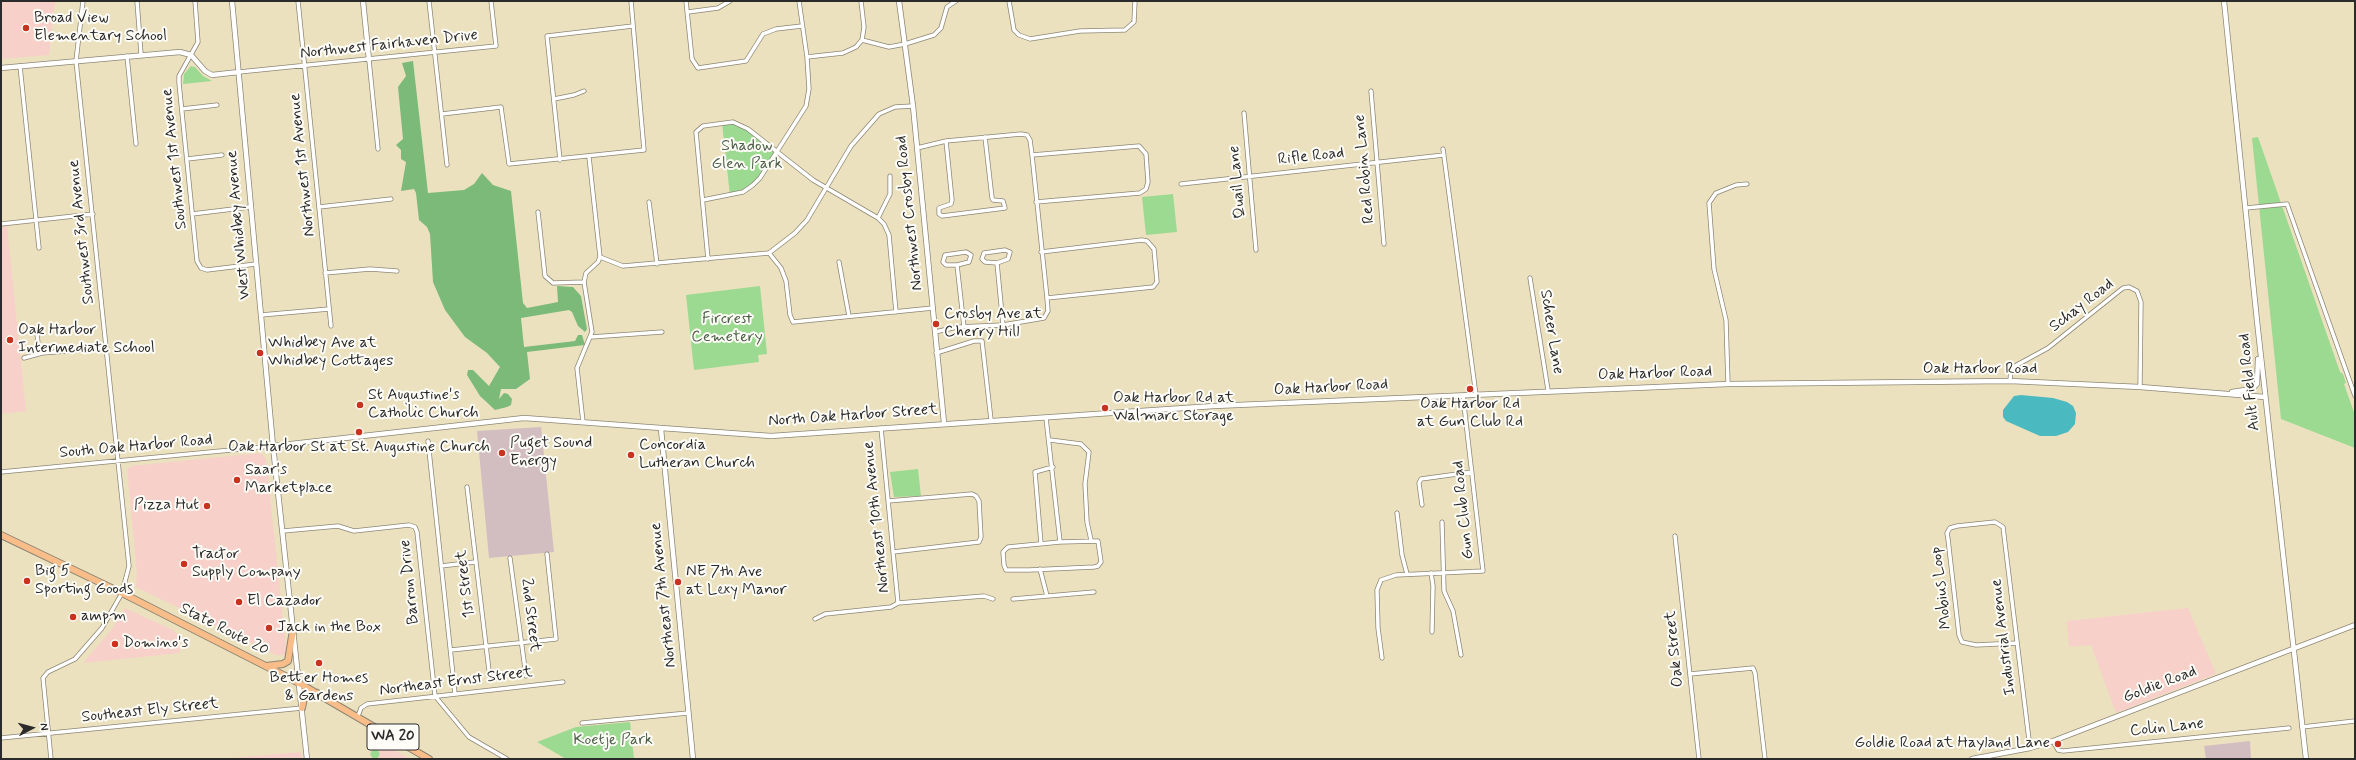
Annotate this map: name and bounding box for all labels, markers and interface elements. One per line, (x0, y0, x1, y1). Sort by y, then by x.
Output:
place label: Broad View Elementary School (34, 9, 167, 47)
marker: Broad View Elementary School (21, 23, 31, 33)
street label: Northwest Fairhaven Drive (299, 26, 479, 64)
street label: Southwest 1st Avenue (158, 88, 192, 230)
street label: Northwest 1st Avenue (286, 92, 320, 238)
street label: Red Robin Lane (1351, 114, 1379, 224)
street label: Northwest Crosby Road (892, 135, 928, 291)
park label: Shadow Glen Park (711, 137, 783, 175)
street label: Rifle Road (1277, 144, 1345, 170)
street label: Quail Lane (1225, 145, 1251, 219)
street label: West Whidbey Avenue (223, 150, 255, 300)
street label: Southwest 3rd Avenue (65, 159, 99, 305)
street label: Schay Road (2046, 275, 2118, 337)
street label: Scheer Lane (1535, 289, 1567, 375)
place label: Crosby Ave at Cherry Hill (944, 305, 1042, 343)
park label: Fircrest Cemetery (691, 310, 763, 348)
marker: Crosby Ave at Cherry Hill (931, 319, 941, 329)
place label: Oak Harbor Intermediate School (18, 321, 155, 359)
street label: Ault Field Road (2235, 332, 2265, 432)
place label: Whidbey Ave at Whidbey Cottages (268, 334, 393, 372)
marker: Oak Harbor Intermediate School (5, 335, 15, 345)
marker: Whidbey Ave at Whidbey Cottages (255, 348, 265, 358)
street label: Oak Harbor Road (1923, 360, 2037, 380)
street label: Oak Harbor Road (1597, 362, 1713, 386)
street label: Oak Harbor Road (1273, 375, 1389, 401)
marker: Oak Harbor Rd at Gun Club Rd (1465, 384, 1475, 394)
place label: St Augustine's Catholic Church (368, 386, 479, 424)
place label: Oak Harbor Rd at Walmarc Storage (1113, 389, 1234, 427)
place label: Oak Harbor Rd at Gun Club Rd (1417, 395, 1523, 433)
marker: St Augustine's Catholic Church (355, 400, 365, 410)
street label: North Oak Harbor Street (768, 401, 938, 431)
marker: Oak Harbor Rd at Walmarc Storage (1100, 403, 1110, 413)
marker: Oak Harbor St at St. Augustine Church (354, 427, 364, 437)
street label: South Oak Harbor Road (59, 431, 213, 463)
place label: Puget Sound Energy (510, 434, 592, 472)
place label: Concordia Lutheran Church (639, 436, 755, 474)
place label: Oak Harbor St at St. Augustine Church (228, 438, 490, 458)
street label: Northeast 10th Avenue (859, 440, 895, 594)
marker: Puget Sound Energy (497, 448, 507, 458)
marker: Concordia Lutheran Church (626, 450, 636, 460)
street label: Gun Club Road (1449, 460, 1479, 560)
place label: Saar's Marketplace (245, 461, 332, 499)
marker: Saar's Marketplace (232, 475, 242, 485)
place label: Pizza Hut (134, 496, 199, 516)
marker: Pizza Hut (202, 501, 212, 511)
street label: Northeast 7th Avenue (647, 521, 681, 669)
street label: Barron Drive (396, 539, 424, 625)
place label: Tractor Supply Company (192, 545, 301, 583)
street label: Mobius Loop (1927, 546, 1957, 630)
street label: 1st Street (452, 549, 480, 619)
marker: Tractor Supply Company (179, 559, 189, 569)
place label: Big 5 Sporting Goods (35, 562, 133, 600)
place label: NE 7th Ave at Lexy Manor (686, 563, 787, 601)
marker: Big 5 Sporting Goods (22, 576, 32, 586)
street label: 2nd Street (516, 577, 544, 653)
marker: NE 7th Ave at Lexy Manor (673, 577, 683, 587)
street label: Industrial Avenue (1987, 578, 2021, 696)
place label: El Cazador (247, 592, 322, 612)
marker: El Cazador (234, 597, 244, 607)
street label: State Route 20 (176, 599, 272, 661)
place label: ampm (81, 607, 126, 627)
street label: Oak Street (1661, 610, 1689, 688)
marker: ampm (68, 612, 78, 622)
place label: Jack in the Box (277, 618, 381, 638)
marker: Jack in the Box (264, 623, 274, 633)
place label: Domino's (123, 634, 189, 654)
marker: Domino's (110, 639, 120, 649)
marker: Better Homes & Gardens (314, 658, 324, 668)
street label: Goldie Road (2121, 662, 2199, 708)
street label: Northeast Ernst Street (378, 663, 534, 701)
place label: Better Homes & Gardens (270, 669, 368, 707)
street label: Southeast Ely Street (81, 694, 219, 728)
north arrow (12, 708, 52, 748)
street label: Colin Lane (2129, 715, 2205, 741)
text: N (37, 722, 51, 731)
road number: WA 20 (367, 724, 419, 750)
park label: Koetje Park (573, 731, 653, 751)
place label: Goldie Road at Hayland Lane (1855, 734, 2050, 754)
marker: Goldie Road at Hayland Lane (2053, 739, 2063, 749)

